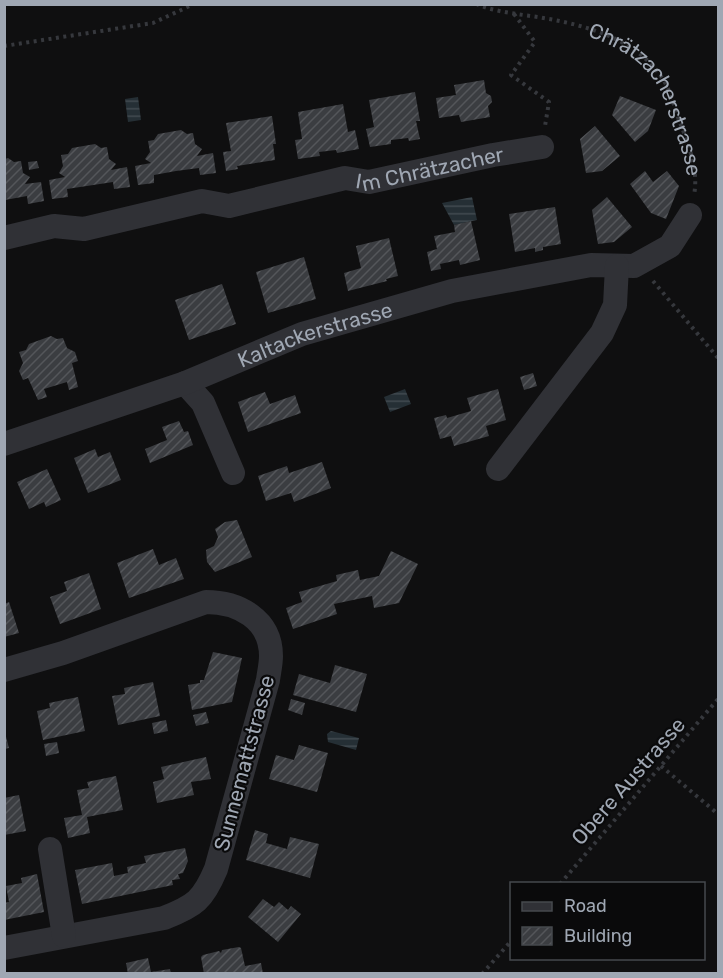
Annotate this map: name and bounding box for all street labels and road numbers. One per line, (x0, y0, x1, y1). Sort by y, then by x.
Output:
street label: Chrätzacherstrasse (586, 17, 708, 177)
street label: Im Chrätzacher (354, 141, 505, 196)
street label: Kaltackerstrasse (234, 296, 395, 372)
street label: Sunnemattstrasse (209, 672, 279, 854)
street label: Obere Austrasse (566, 712, 690, 850)

